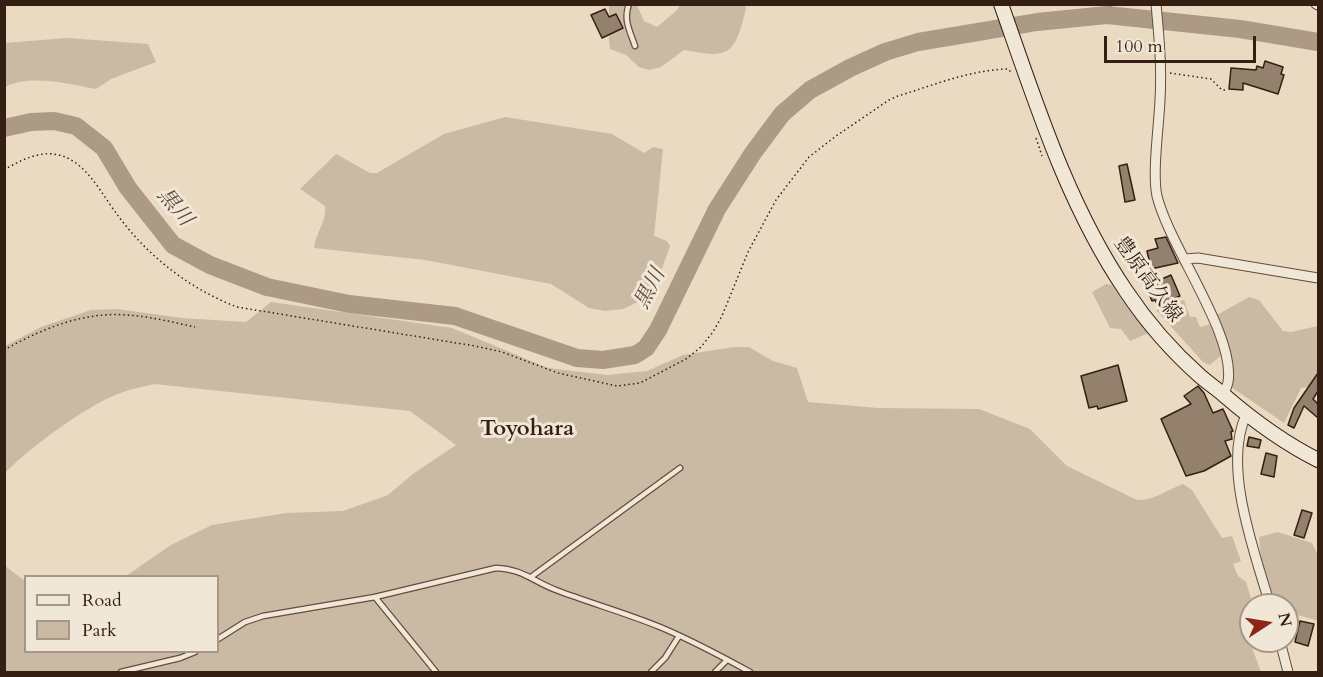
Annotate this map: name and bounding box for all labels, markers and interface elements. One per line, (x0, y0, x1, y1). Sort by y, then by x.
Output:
scale bar (1107, 24, 1258, 62)
text: 100 m (1115, 34, 1163, 59)
water label: 黒川 (151, 184, 197, 232)
street label: 豊原高久線 (1108, 232, 1186, 328)
water label: 黒川 (630, 265, 672, 313)
district label: Toyohara (480, 417, 574, 443)
legend (24, 575, 219, 653)
text: Road (82, 588, 122, 613)
north arrow (1239, 593, 1299, 653)
text: N (1272, 611, 1297, 629)
text: Park (82, 618, 117, 643)

